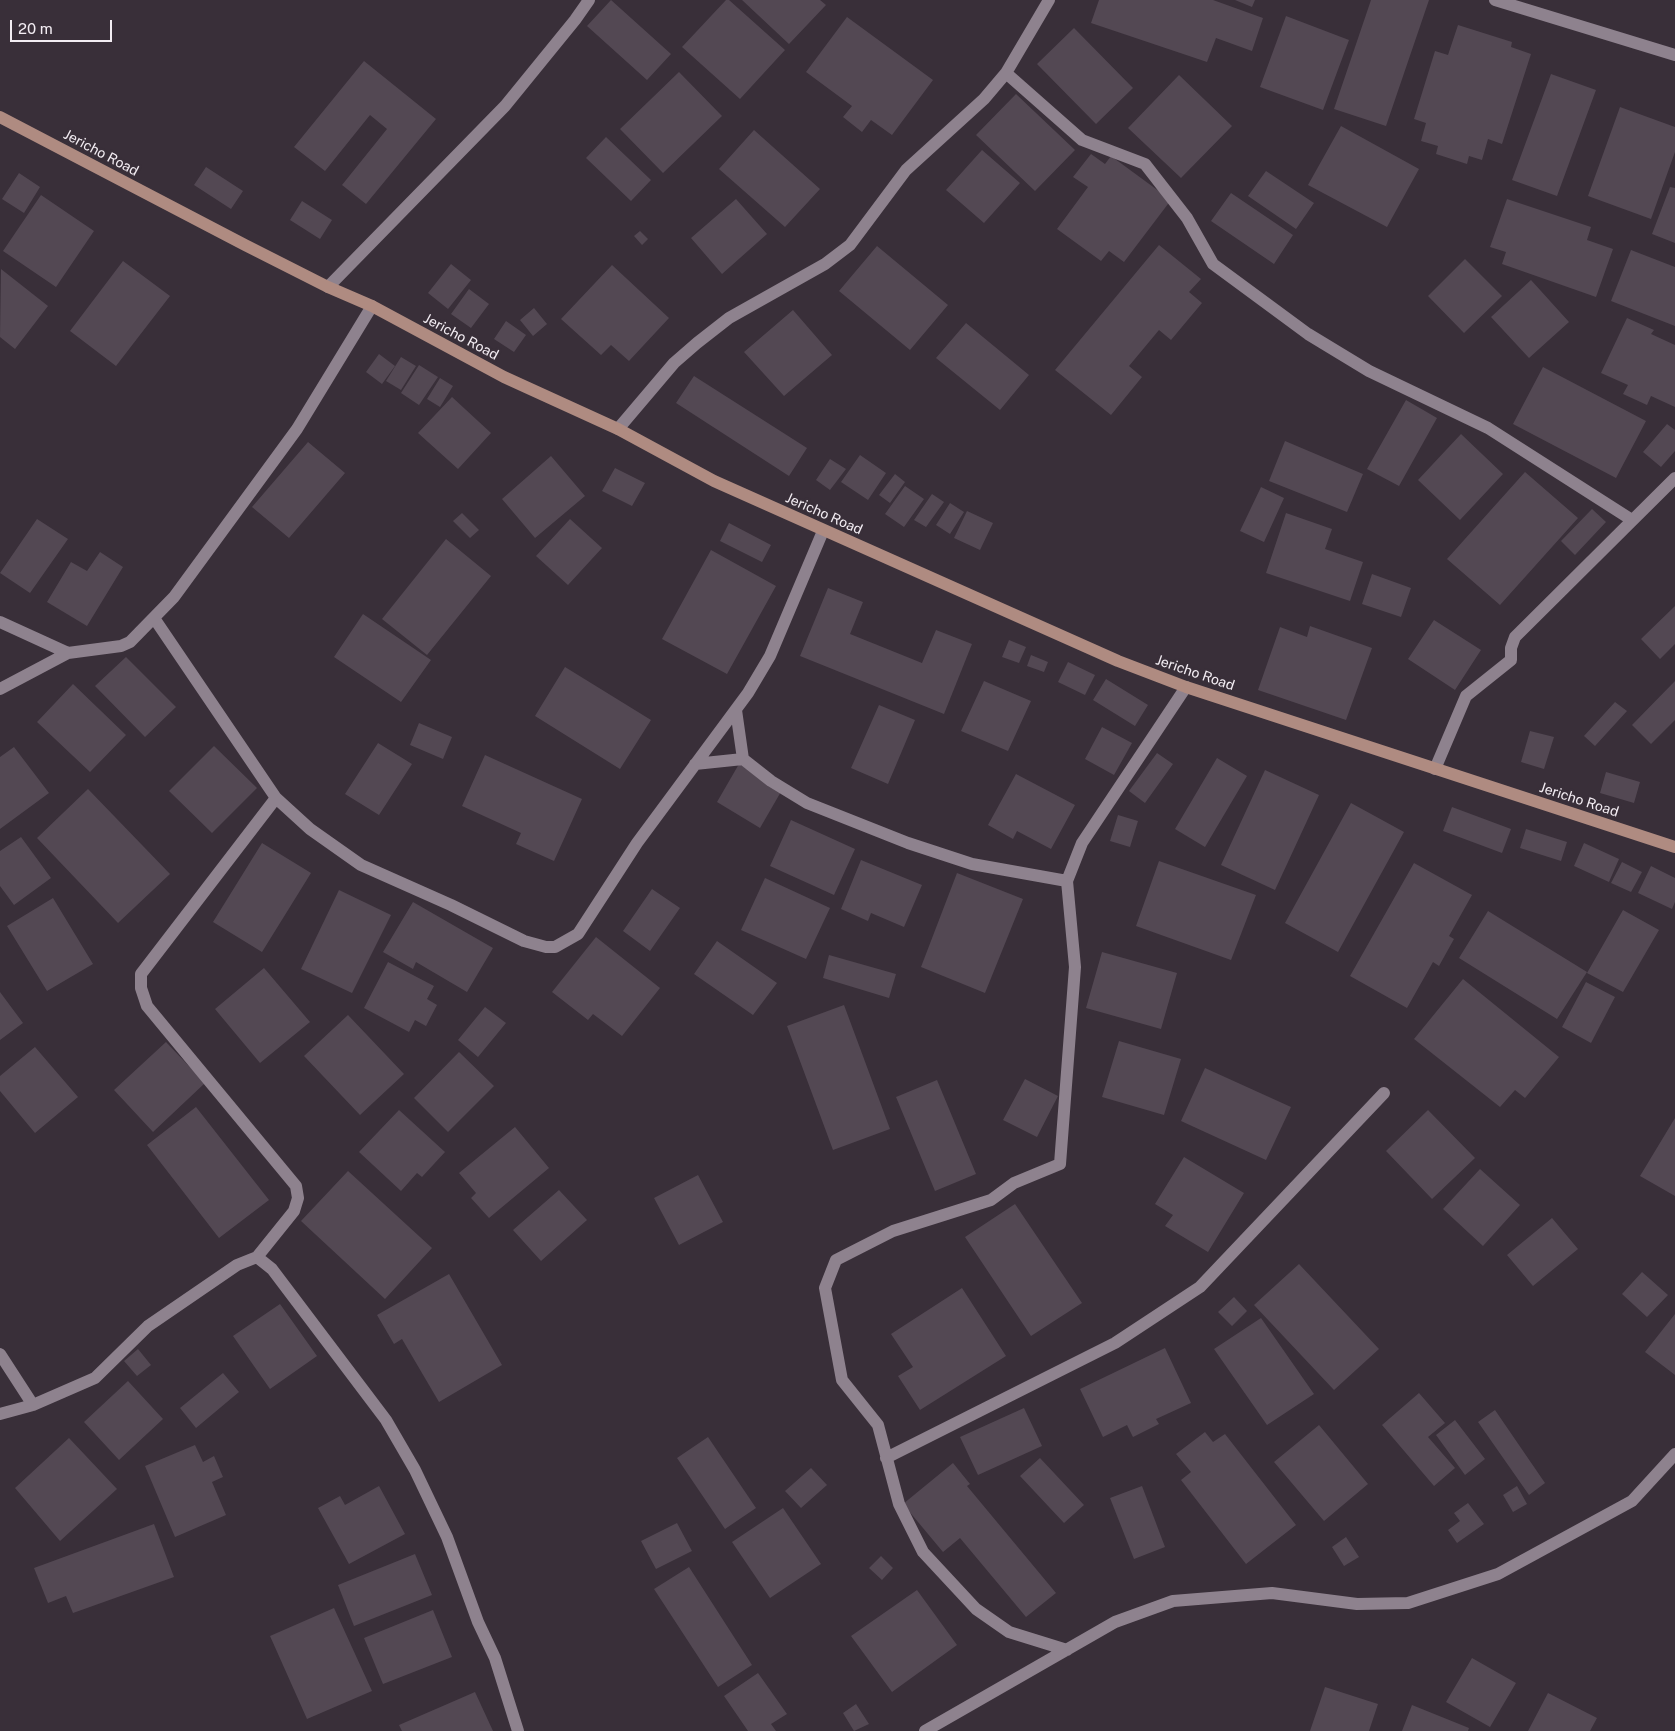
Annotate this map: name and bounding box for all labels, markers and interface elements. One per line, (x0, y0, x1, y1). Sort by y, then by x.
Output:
scale bar (12, 10, 115, 42)
text: 20 m (18, 20, 53, 37)
street label: Jericho Road (61, 126, 141, 180)
street label: Jericho Road (421, 310, 501, 364)
street label: Jericho Road (783, 490, 865, 538)
street label: Jericho Road (1153, 652, 1237, 694)
street label: Jericho Road (1537, 779, 1621, 821)

